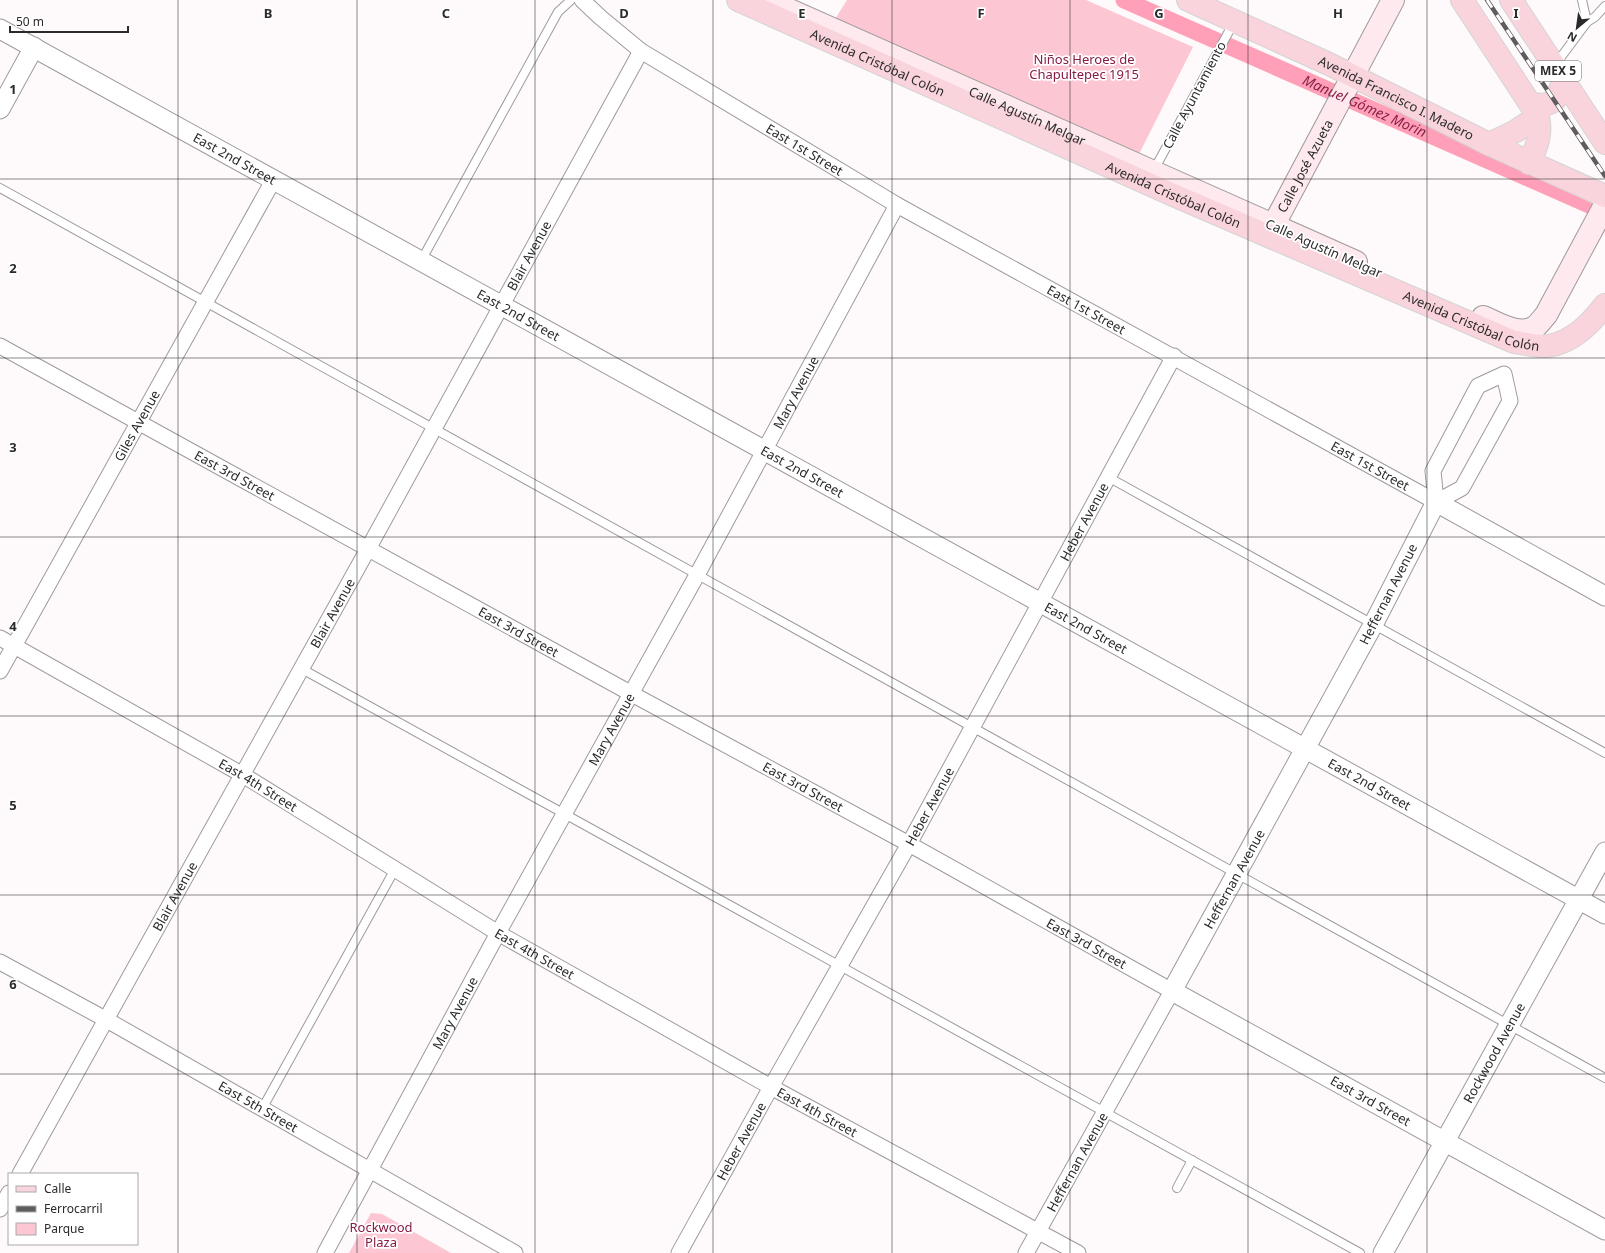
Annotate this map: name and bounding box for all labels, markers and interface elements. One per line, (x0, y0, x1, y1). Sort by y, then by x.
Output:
text: B (264, 4, 272, 22)
text: C (442, 4, 450, 22)
text: D (619, 4, 629, 22)
text: E (798, 4, 806, 22)
text: F (977, 4, 985, 22)
text: G (1154, 4, 1164, 22)
text: H (1333, 4, 1343, 22)
text: I (1513, 4, 1519, 22)
scale bar (10, 8, 128, 34)
north arrow (1557, 8, 1597, 48)
text: 50 m (16, 13, 44, 30)
street label: Avenida Cristóbal Colón (808, 25, 948, 101)
text: N (1564, 28, 1579, 46)
street label: Calle Ayuntamiento (1158, 38, 1230, 152)
park label: Niños Heroes de Chapultepec 1915 (1029, 50, 1139, 83)
street label: Avenida Francisco I. Madero (1316, 51, 1477, 144)
road number: MEX 5 (1535, 61, 1581, 81)
water label: Manuel Gómez Morin (1300, 70, 1430, 141)
text: 1 (9, 80, 17, 98)
street label: Calle Agustín Melgar (966, 82, 1089, 150)
street label: Calle José Azueta (1273, 116, 1337, 216)
street label: East 1st Street (763, 119, 847, 180)
street label: East 2nd Street (190, 128, 280, 189)
street label: Avenida Cristóbal Colón (1103, 157, 1244, 232)
street label: Calle Agustín Melgar (1263, 214, 1386, 282)
street label: Blair Avenue (502, 217, 555, 294)
text: 2 (9, 259, 17, 277)
street label: East 1st Street (1044, 280, 1129, 338)
street label: East 2nd Street (474, 285, 563, 345)
street label: Avenida Cristóbal Colón (1400, 286, 1541, 355)
street label: Mary Avenue (769, 353, 823, 432)
street label: Giles Avenue (110, 387, 164, 464)
street label: East 1st Street (1328, 437, 1413, 495)
text: 3 (9, 438, 17, 456)
street label: East 2nd Street (757, 441, 847, 502)
street label: East 3rd Street (191, 446, 278, 505)
street label: Heber Avenue (1055, 479, 1113, 564)
street label: Heffernan Avenue (1355, 540, 1421, 648)
street label: Blair Avenue (306, 575, 359, 651)
street label: East 2nd Street (1041, 598, 1131, 658)
street label: East 3rd Street (475, 602, 562, 661)
text: 4 (9, 617, 17, 635)
street label: Mary Avenue (584, 690, 639, 769)
street label: East 4th Street (216, 754, 301, 816)
street label: East 2nd Street (1325, 754, 1415, 814)
street label: East 3rd Street (760, 757, 847, 816)
street label: Heber Avenue (901, 764, 958, 849)
text: 5 (9, 796, 17, 814)
street label: Heffernan Avenue (1199, 826, 1269, 932)
street label: Blair Avenue (148, 858, 201, 934)
street label: East 3rd Street (1043, 914, 1130, 973)
street label: East 4th Street (492, 924, 578, 983)
street label: Mary Avenue (428, 973, 482, 1052)
text: 6 (9, 975, 17, 993)
street label: Rockwood Avenue (1459, 999, 1529, 1106)
street label: East 3rd Street (1327, 1071, 1414, 1130)
street label: East 5th Street (215, 1077, 302, 1136)
street label: East 4th Street (774, 1083, 861, 1141)
street label: Heber Avenue (712, 1099, 770, 1183)
street label: Heffernan Avenue (1042, 1109, 1112, 1215)
legend (8, 1173, 138, 1245)
text: Calle (44, 1180, 72, 1197)
text: Ferrocarril (44, 1200, 103, 1217)
park label: Rockwood Plaza (349, 1218, 413, 1251)
text: Parque (44, 1220, 85, 1237)

